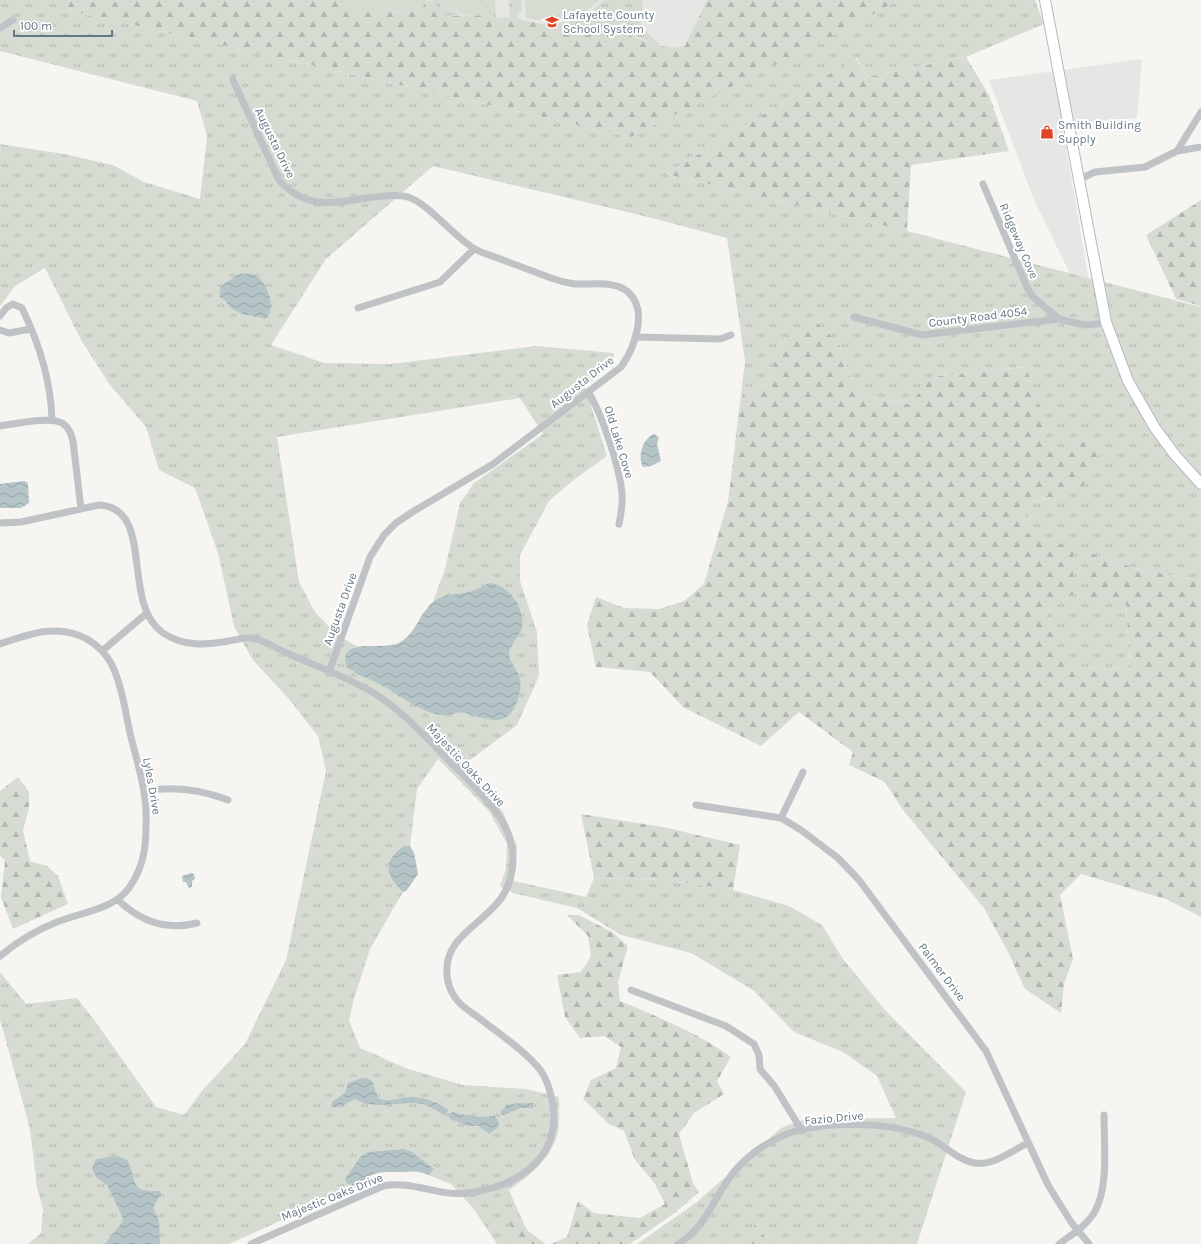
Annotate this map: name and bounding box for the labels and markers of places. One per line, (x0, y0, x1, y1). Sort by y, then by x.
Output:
place label: Lafayette County School System (563, 8, 655, 36)
school or university icon: Lafayette County School System (544, 14, 560, 30)
place label: Smith Building Supply (1058, 118, 1141, 146)
shop icon: Smith Building Supply (1039, 124, 1055, 140)

